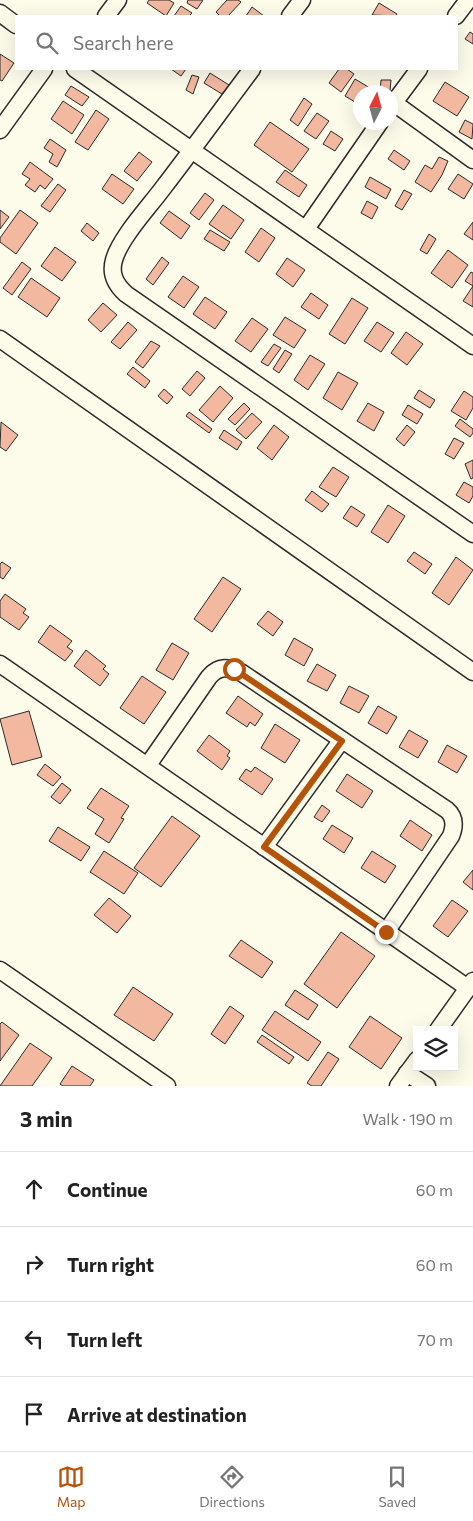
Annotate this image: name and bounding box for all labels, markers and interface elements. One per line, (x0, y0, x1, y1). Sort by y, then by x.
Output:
search box (15, 15, 458, 70)
icon: search (33, 29, 61, 57)
text: Search here (73, 31, 173, 54)
north arrow (353, 85, 398, 130)
route start (223, 658, 246, 681)
route end (375, 921, 398, 944)
map controls (413, 1026, 458, 1071)
button: layers (413, 1026, 458, 1071)
text: 3 min (20, 1106, 73, 1131)
text: Walk · 190 m (363, 1109, 453, 1128)
icon: ahead (20, 1175, 48, 1203)
text: Continue (67, 1178, 147, 1201)
text: 60 m (416, 1180, 453, 1199)
icon: right (20, 1250, 48, 1278)
text: Turn right (67, 1253, 154, 1276)
text: 60 m (416, 1255, 453, 1274)
icon: left (20, 1325, 48, 1353)
text: Turn left (67, 1328, 142, 1351)
text: 70 m (417, 1330, 453, 1349)
icon: arrive (20, 1400, 48, 1428)
text: Arrive at destination (67, 1403, 247, 1426)
tab: Map (57, 1463, 86, 1510)
tab: Directions (199, 1463, 265, 1510)
tab: Saved (378, 1463, 416, 1510)

